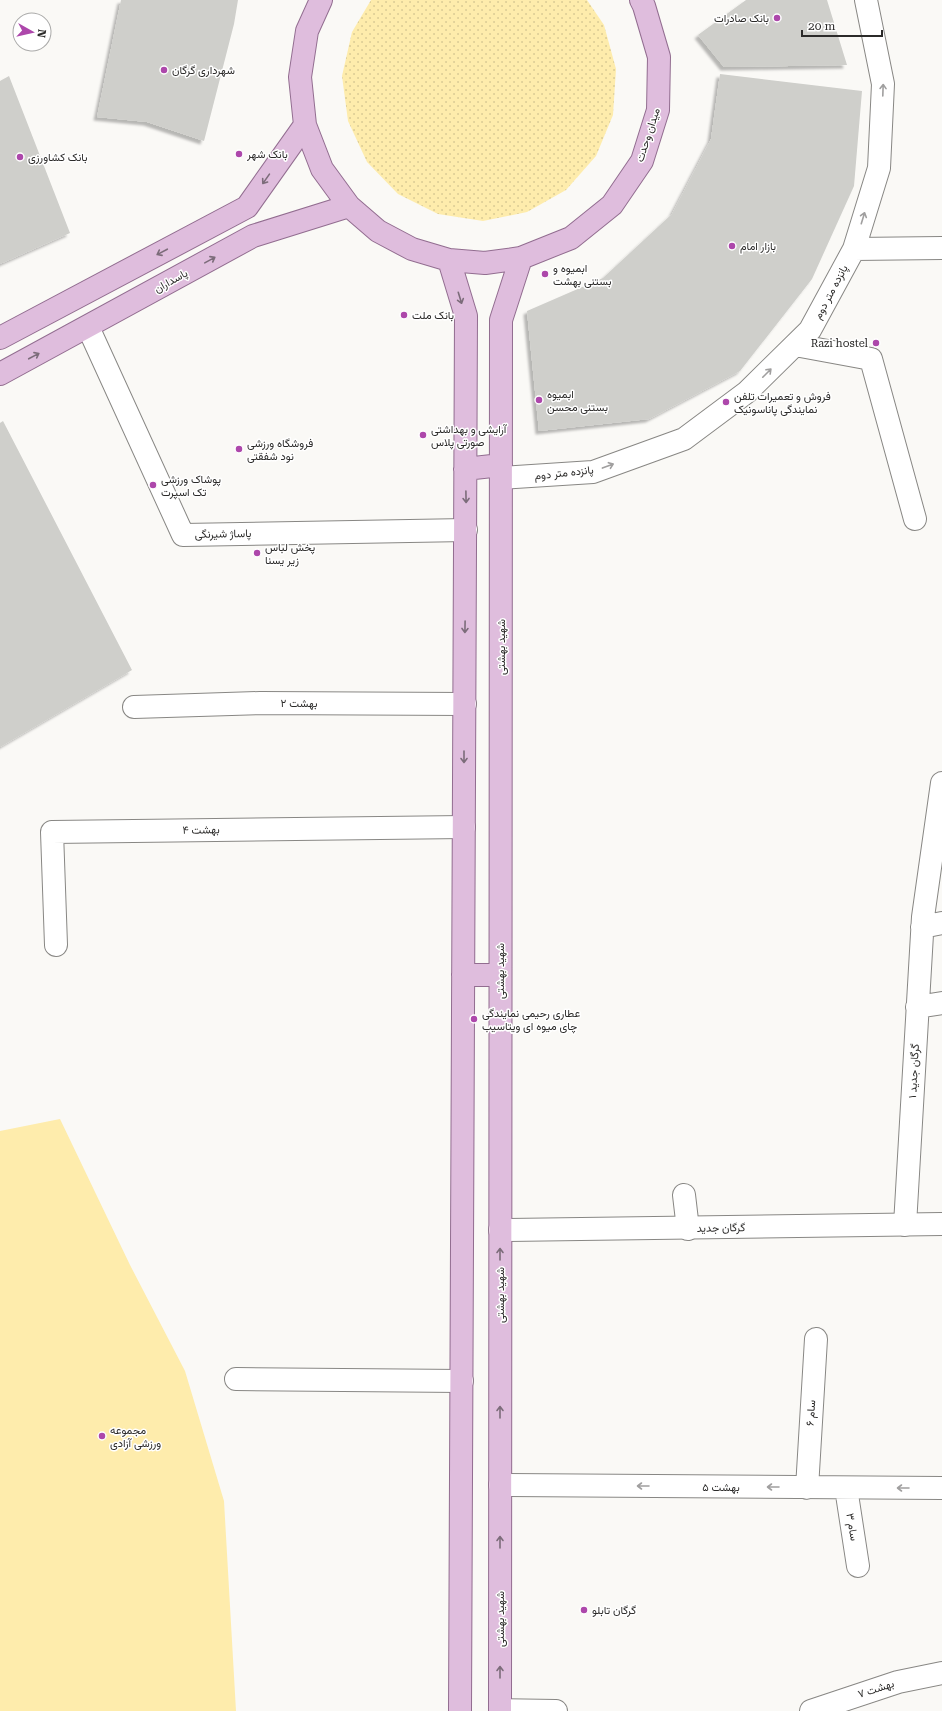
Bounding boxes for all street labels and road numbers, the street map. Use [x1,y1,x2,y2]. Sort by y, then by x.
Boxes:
street label: میدان وحدت [633,106,663,164]
street label: پانزده متر دوم [811,263,852,322]
street label: پاسداران [152,266,191,296]
street label: پانزده متر دوم [534,463,594,484]
street label: پاساژ شیرنگی [194,527,252,542]
street label: شهید بهشتی [495,619,508,675]
street label: بهشت ۲ [281,697,317,710]
street label: ۴ بهشت [182,823,220,837]
street label: شهید بهشتی [494,943,507,999]
street label: گرگان جدید ۱ [906,1043,922,1099]
street label: گرگان جدید [697,1221,746,1235]
street label: شهید بهشتی [494,1267,507,1323]
street label: ۶ سام [804,1399,819,1427]
street label: بهشت ۵ [702,1481,740,1494]
street label: ۳ سام [842,1512,861,1542]
street label: شهید بهشتی [494,1591,507,1647]
street label: بهشت ۷ [856,1677,896,1701]

